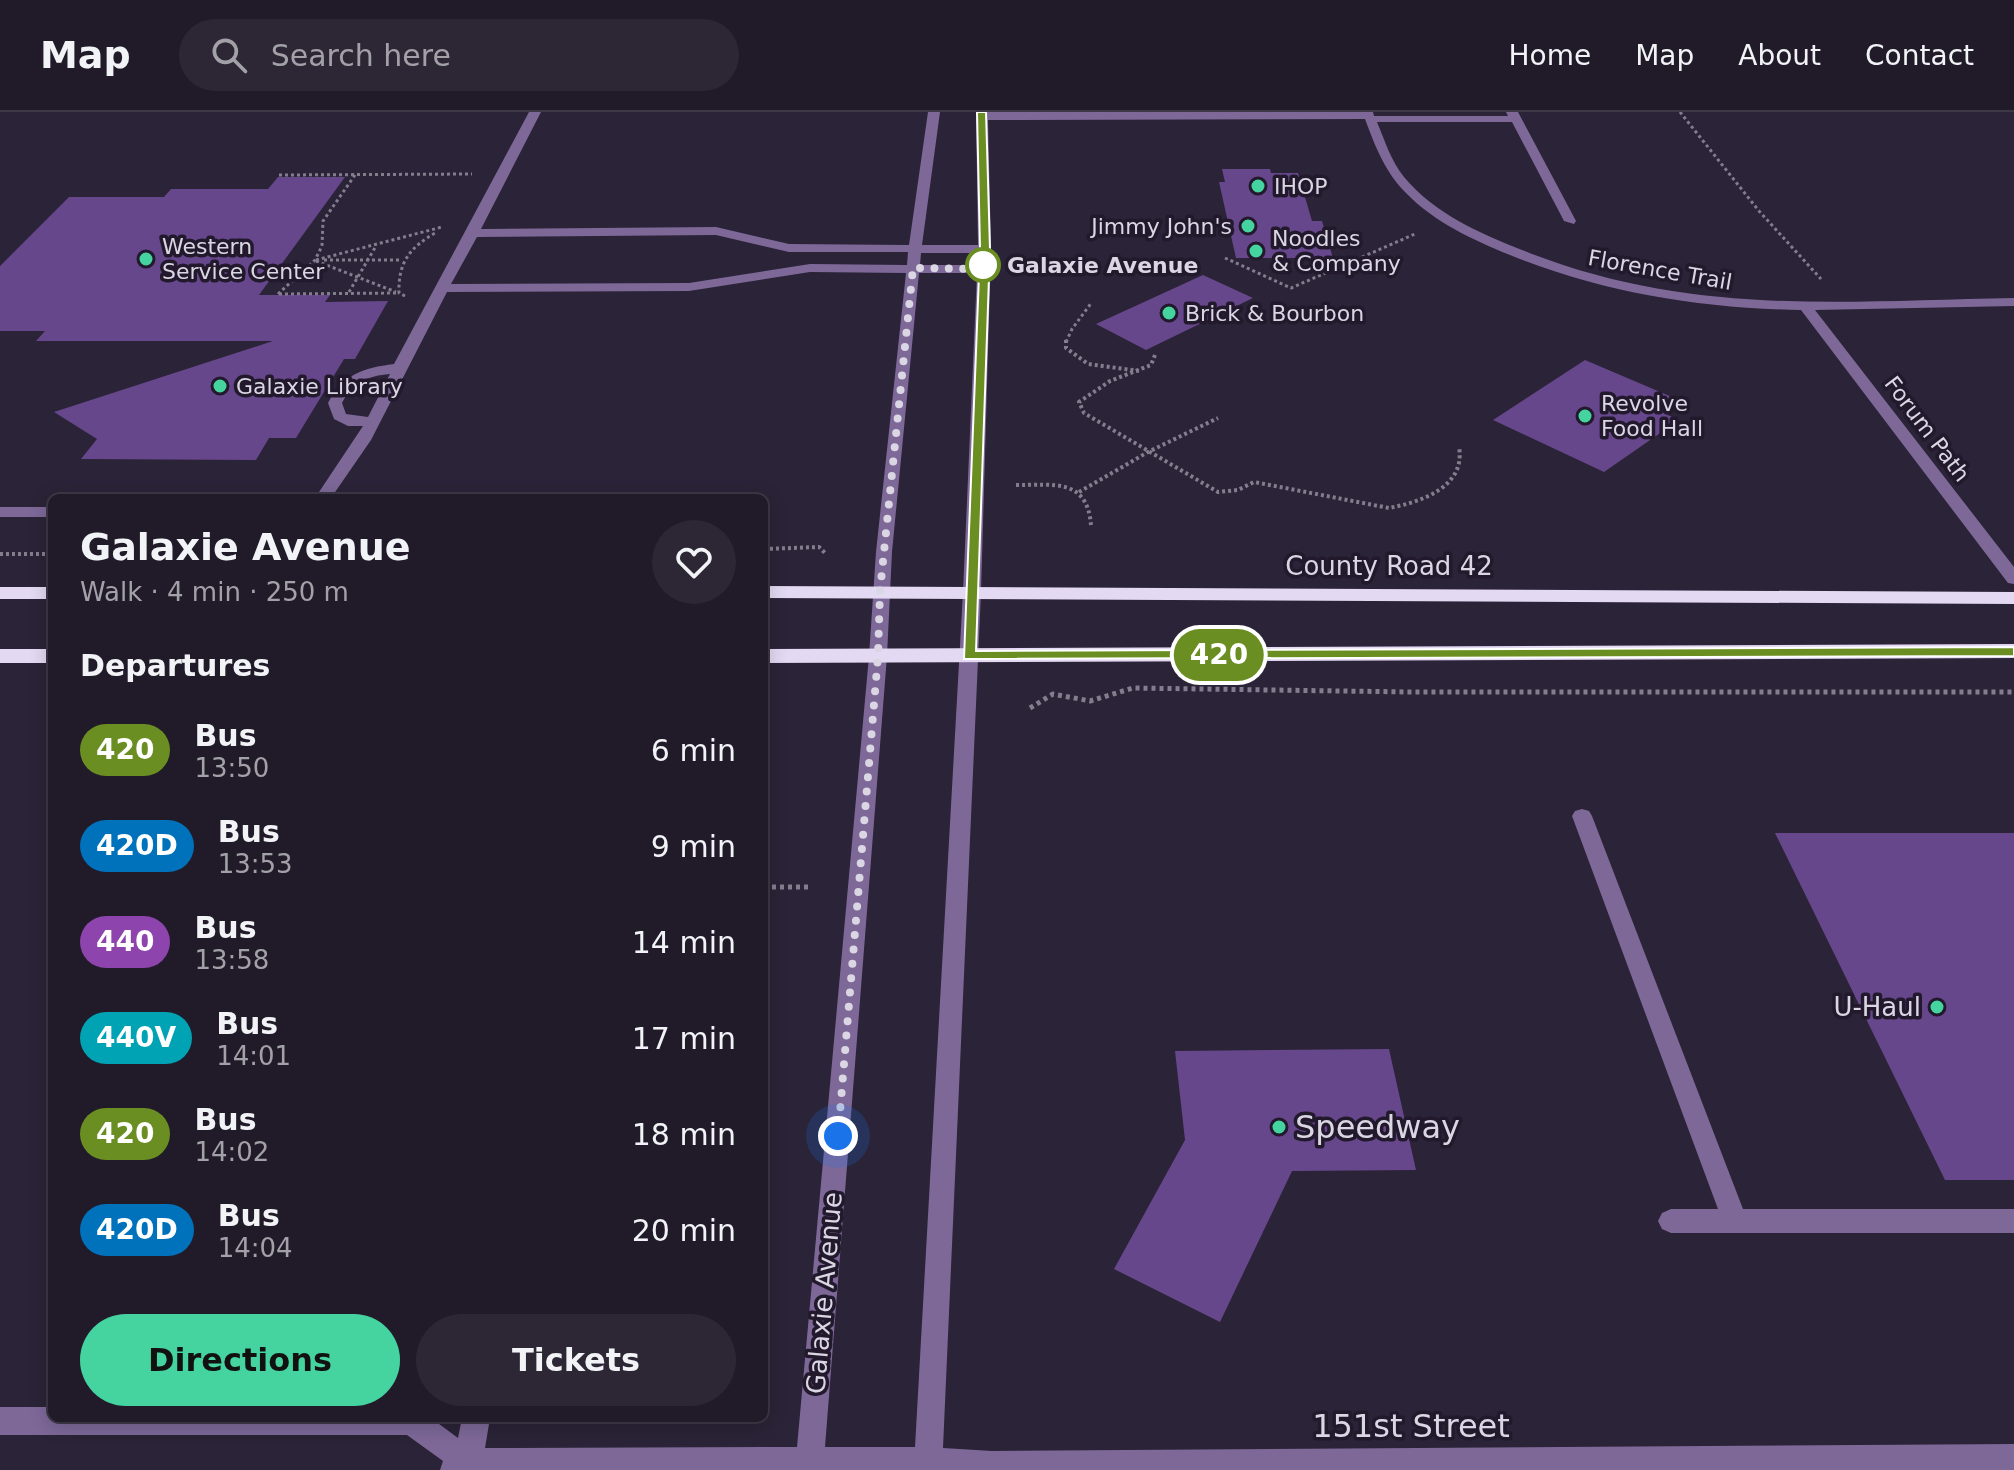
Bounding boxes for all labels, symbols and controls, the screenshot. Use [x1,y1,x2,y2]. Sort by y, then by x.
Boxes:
search box [179,19,739,91]
text: Map [40,33,131,77]
icon: search [207,33,251,77]
text: Search here [271,38,451,73]
text: Home [1508,39,1591,72]
text: Map [1635,39,1694,72]
text: About [1738,39,1821,72]
text: Contact [1865,39,1974,72]
place label: IHOP [1274,174,1328,199]
marker: IHOP [1249,177,1267,195]
place label: Jimmy John's [1089,214,1232,239]
marker: Jimmy John's [1239,217,1257,235]
place label: Noodles & Company [1272,226,1401,276]
place label: Western Service Center [162,234,325,284]
marker: Noodles & Company [1247,242,1265,260]
street label: Florence Trail [1586,245,1734,295]
marker: Galaxie Avenue [966,248,1000,282]
marker: Western Service Center [137,250,155,268]
place label: Galaxie Avenue [1007,253,1198,278]
place label: Brick & Bourbon [1185,301,1364,326]
marker: Brick & Bourbon [1160,304,1178,322]
street label: Forum Path [1879,372,1975,486]
place label: Galaxie Library [236,374,403,399]
marker: Galaxie Library [211,377,229,395]
place label: Revolve Food Hall [1601,391,1703,441]
marker: Revolve Food Hall [1576,407,1594,425]
button: heart [652,520,736,604]
text: Galaxie Avenue [80,525,411,569]
street label: County Road 42 [1285,551,1493,581]
text: Walk · 4 min · 250 m [80,577,349,607]
line badge: 420 [1173,629,1265,681]
text: 420 [1190,638,1248,671]
text: Departures [80,648,270,683]
text: Bus [194,718,257,753]
text: 420 [96,733,154,766]
text: 6 min [651,733,736,768]
text: 13:50 [194,753,269,783]
text: Bus [218,814,280,849]
text: 420D [96,829,178,862]
text: 9 min [651,829,736,864]
text: 13:53 [218,849,293,879]
text: Bus [194,910,257,945]
text: 440 [96,925,154,958]
text: 14 min [632,925,736,960]
text: 13:58 [194,945,269,975]
place label: U-Haul [1833,992,1921,1022]
marker: U-Haul [1928,998,1946,1016]
text: Bus [216,1006,278,1041]
text: 440V [96,1021,176,1054]
text: 17 min [632,1021,736,1056]
text: 14:01 [216,1041,291,1071]
text: Bus [194,1102,257,1137]
place label: Speedway [1295,1108,1460,1146]
your location [818,1116,858,1156]
text: 420 [96,1117,154,1150]
text: 18 min [632,1117,736,1152]
marker: Speedway [1270,1118,1288,1136]
text: 14:02 [194,1137,269,1167]
street label: Galaxie Avenue [800,1191,848,1395]
text: Bus [218,1198,280,1233]
text: 420D [96,1213,178,1246]
text: 20 min [632,1213,736,1248]
text: 14:04 [218,1233,293,1263]
button: Directions [80,1314,400,1406]
button: Tickets [416,1314,736,1406]
street label: 151st Street [1312,1407,1510,1445]

